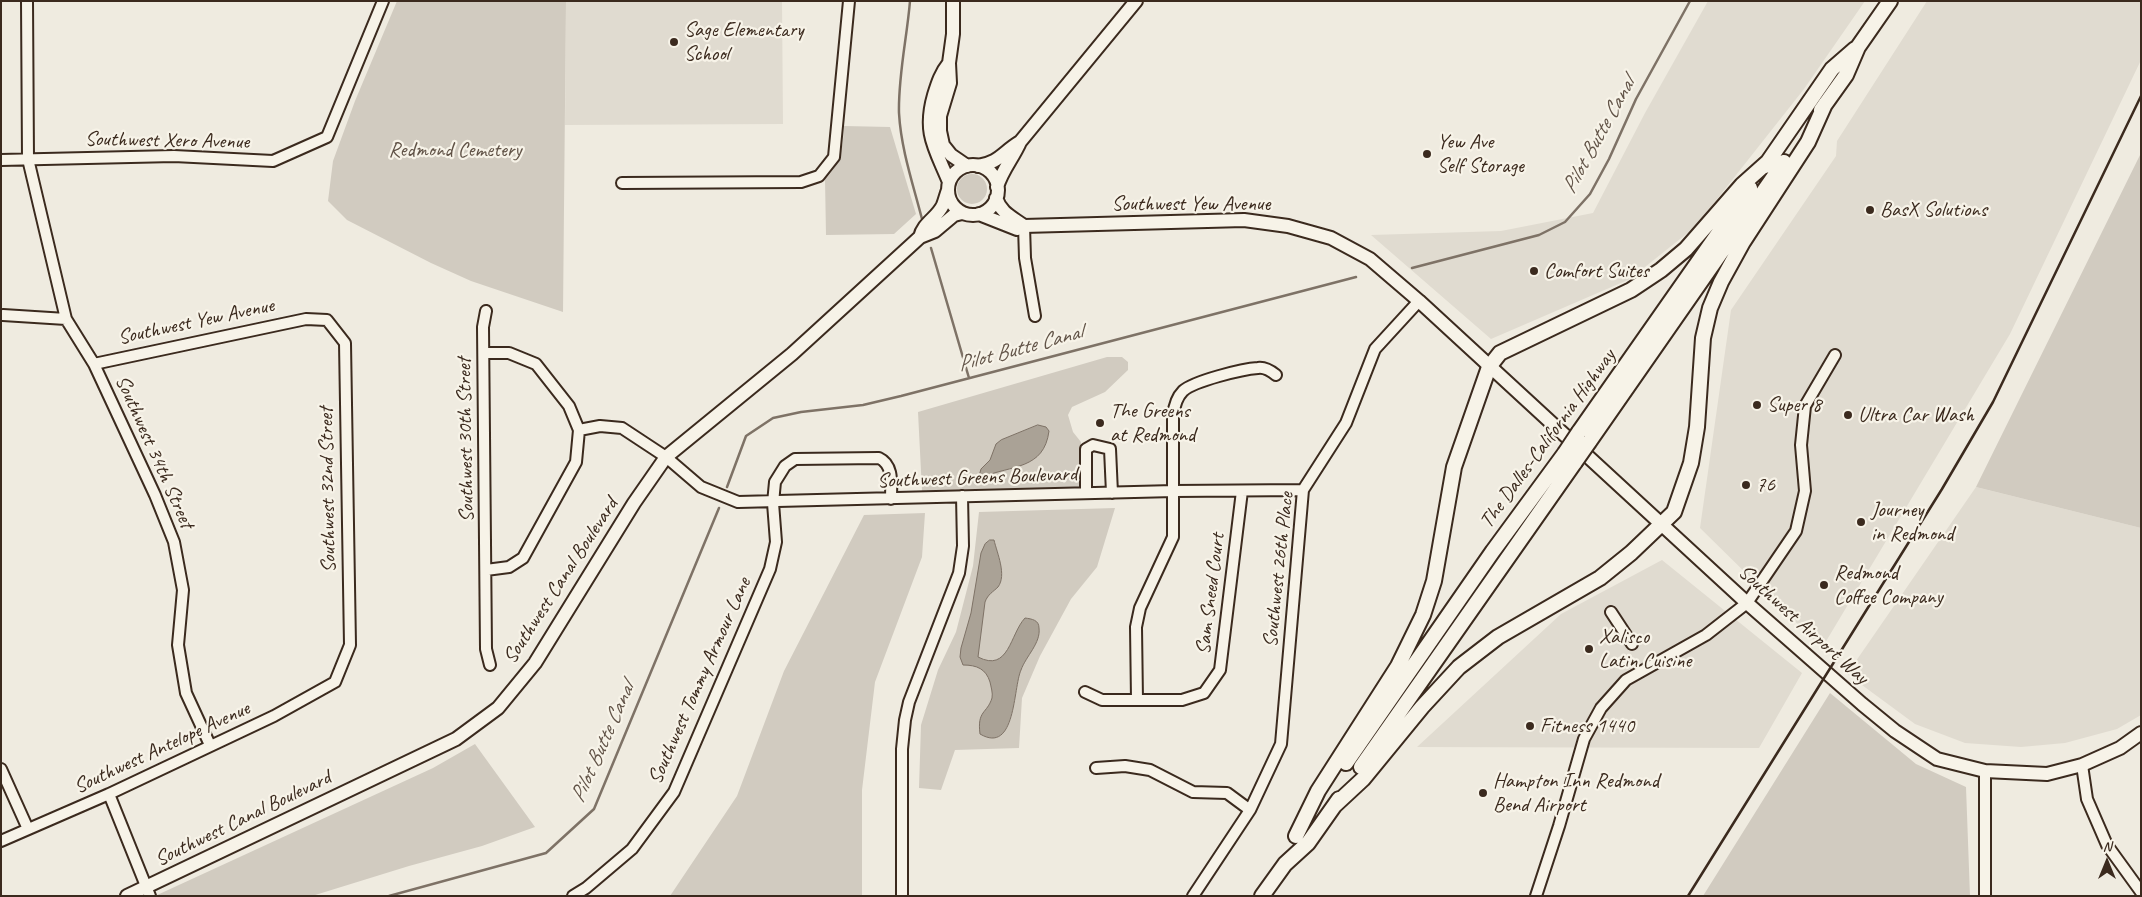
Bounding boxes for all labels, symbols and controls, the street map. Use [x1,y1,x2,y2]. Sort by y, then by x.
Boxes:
place label: Sage Elementary School [684,17,803,67]
marker: Sage Elementary School [668,36,680,48]
water label: Pilot Butte Canal [1557,74,1641,198]
street label: Southwest Xero Avenue [85,127,249,155]
place label: Yew Ave Self Storage [1437,129,1524,179]
park label: Redmond Cemetery [388,137,522,163]
marker: Yew Ave Self Storage [1421,148,1433,160]
street label: Southwest Yew Avenue [1112,191,1270,217]
place label: BasX Solutions [1880,197,1987,223]
marker: BasX Solutions [1864,204,1876,216]
place label: Comfort Suites [1544,258,1649,284]
marker: Comfort Suites [1528,265,1540,277]
street label: Southwest Yew Avenue [116,293,276,351]
water label: Pilot Butte Canal [955,320,1085,378]
street label: The Dalles-California Highway [1475,345,1621,533]
street label: Southwest 30th Street [452,357,480,523]
street label: Southwest 34th Street [109,372,199,532]
place label: Super 8 [1767,392,1821,418]
place label: The Greens at Redmond [1110,398,1195,448]
marker: Super 8 [1751,399,1763,411]
place label: Ultra Car Wash [1858,402,1974,428]
street label: Southwest 32nd Street [314,407,342,573]
marker: Ultra Car Wash [1842,409,1854,421]
marker: The Greens at Redmond [1094,417,1106,429]
street label: Southwest Greens Boulevard [877,462,1077,494]
place label: 76 [1756,472,1775,498]
marker: 76 [1740,479,1752,491]
street label: Southwest 26th Place [1258,491,1300,649]
street label: Southwest Canal Boulevard [498,493,624,669]
place label: Journey in Redmond [1871,497,1954,547]
marker: Journey in Redmond [1855,516,1867,528]
street label: Sam Sneed Court [1191,532,1231,656]
street label: Southwest Airport Way [1733,560,1873,690]
place label: Redmond Coffee Company [1834,560,1943,610]
street label: Southwest Tommy Armour Lane [643,574,757,788]
marker: Redmond Coffee Company [1818,579,1830,591]
place label: Xalisco Latin Cuisine [1599,624,1691,674]
marker: Xalisco Latin Cuisine [1583,643,1595,655]
water label: Pilot Butte Canal [565,679,641,807]
street label: Southwest Antelope Avenue [70,696,254,800]
place label: Fitness 1440 [1540,713,1634,739]
marker: Fitness 1440 [1524,720,1536,732]
street label: Southwest Canal Boulevard [151,765,335,873]
place label: Hampton Inn Redmond Bend Airport [1493,768,1659,818]
marker: Hampton Inn Redmond Bend Airport [1477,787,1489,799]
north arrow [2082,837,2132,887]
text: N [2103,838,2111,855]

